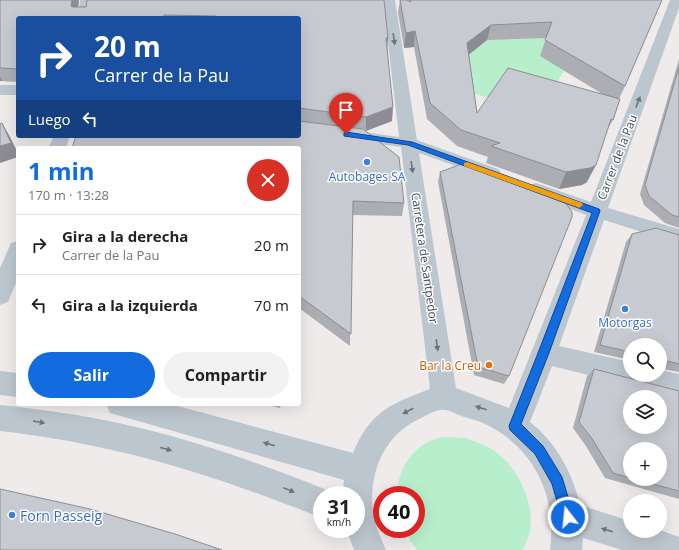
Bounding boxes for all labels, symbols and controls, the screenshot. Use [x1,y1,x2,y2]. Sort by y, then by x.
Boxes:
text: 20 m [94,27,161,65]
icon: right [28,32,80,84]
one-way arrow [391,33,398,45]
text: Carrer de la Pau [94,63,229,87]
pin [329,93,363,134]
one-way arrow [635,95,641,107]
icon: arrive [335,99,357,121]
icon: left [79,108,101,130]
text: Luego [28,109,71,129]
street label: Carrer de la Pau [593,112,641,202]
text: 1 min [28,154,95,187]
marker: Autobages SA [362,157,372,167]
button: close [247,159,289,201]
one-way arrow [409,161,415,173]
place label: Autobages SA [329,168,406,185]
text: 170 m · 13:28 [28,186,109,204]
street label: Carretera de Santpedor [407,191,443,325]
text: Gira a la derecha [62,226,188,246]
icon: right [28,234,50,256]
text: 20 m [254,235,289,255]
text: Carrer de la Pau [62,246,160,264]
icon: left [28,294,50,316]
text: Gira a la izquierda [62,295,198,315]
text: 70 m [254,295,289,315]
marker: Motorgas [620,304,630,314]
place label: Motorgas [598,314,652,331]
map controls [623,338,667,538]
button: search [623,338,667,382]
one-way arrow [434,339,440,351]
button: Salir [28,352,155,398]
button: Compartir [163,352,289,398]
place label: Bar la Creu [419,357,481,374]
marker: Bar la Creu [484,360,494,370]
button: layers [623,390,667,434]
one-way arrow [474,405,486,411]
one-way arrow [402,408,414,415]
one-way arrow [33,419,45,425]
one-way arrow [262,441,274,447]
button: + [623,442,667,486]
one-way arrow [160,446,172,452]
speed limit sign: 40 [373,486,425,538]
one-way arrow [284,487,296,493]
text: 31 [328,493,350,520]
button: − [623,494,667,538]
position arrow [547,496,589,538]
place label: Forn Passeig [20,506,103,525]
marker: Forn Passeig [7,510,17,520]
text: km/h [327,515,351,529]
one-way arrow [601,527,613,533]

